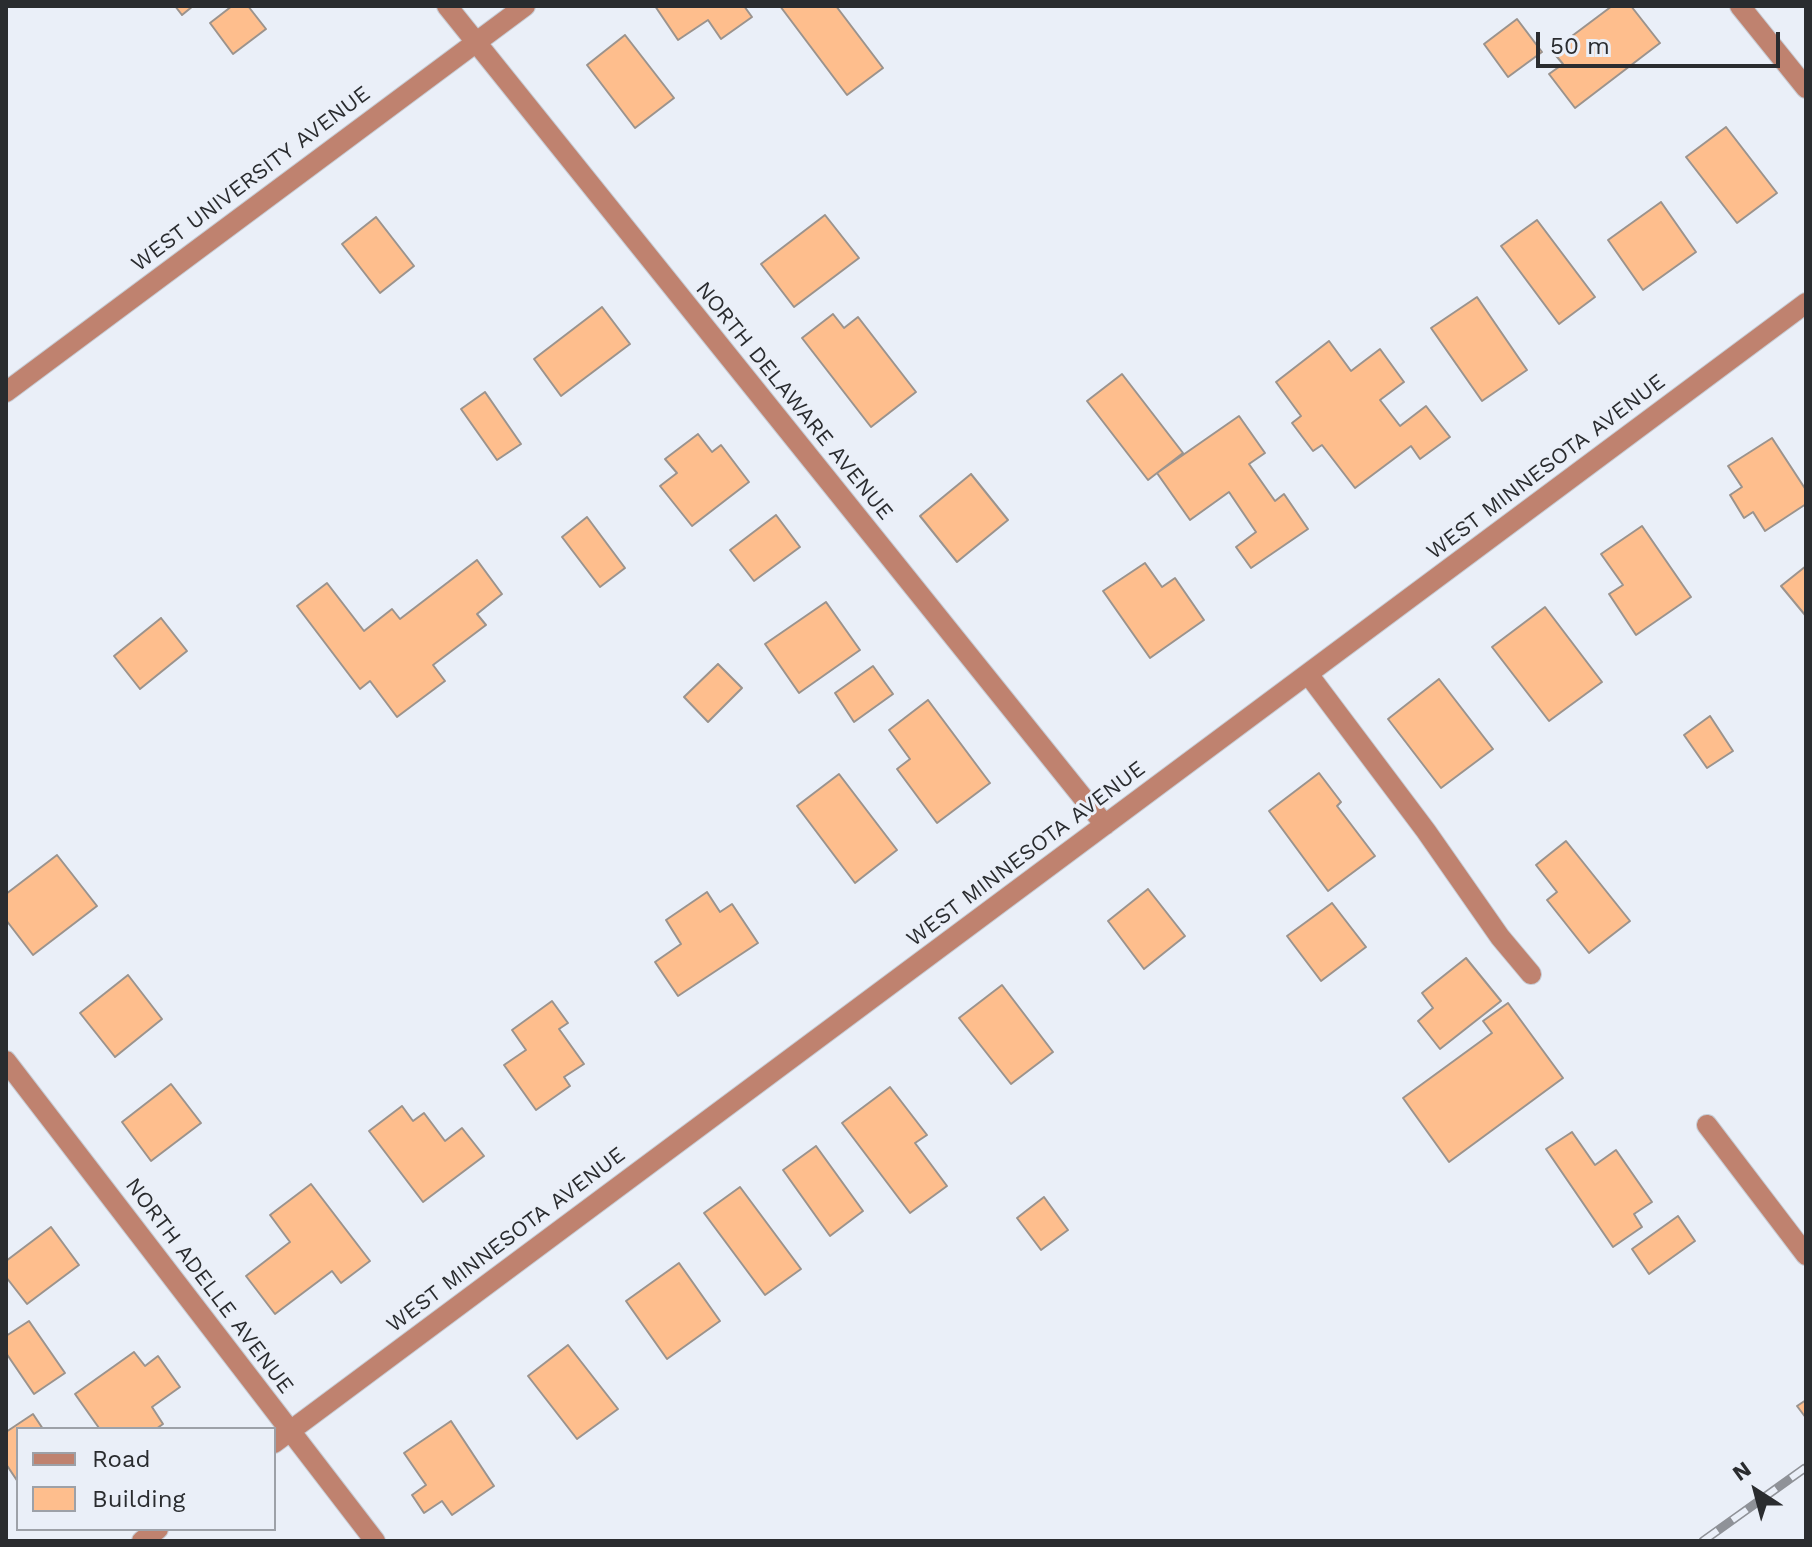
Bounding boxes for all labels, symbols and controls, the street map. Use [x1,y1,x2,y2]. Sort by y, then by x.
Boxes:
scale bar [1540,16,1784,66]
text: 50 m [1550,32,1610,60]
street label: WEST UNIVERSITY AVENUE [127,81,375,277]
street label: NORTH DELAWARE AVENUE [690,277,898,525]
street label: WEST MINNESOTA AVENUE [1422,369,1670,565]
street label: WEST MINNESOTA AVENUE [902,756,1150,952]
street label: WEST MINNESOTA AVENUE [382,1142,630,1338]
street label: NORTH ADELLE AVENUE [119,1173,299,1399]
legend [16,1427,276,1531]
text: Road [92,1445,151,1473]
north arrow [1716,1451,1796,1531]
text: N [1728,1456,1756,1486]
text: Building [92,1485,185,1513]

